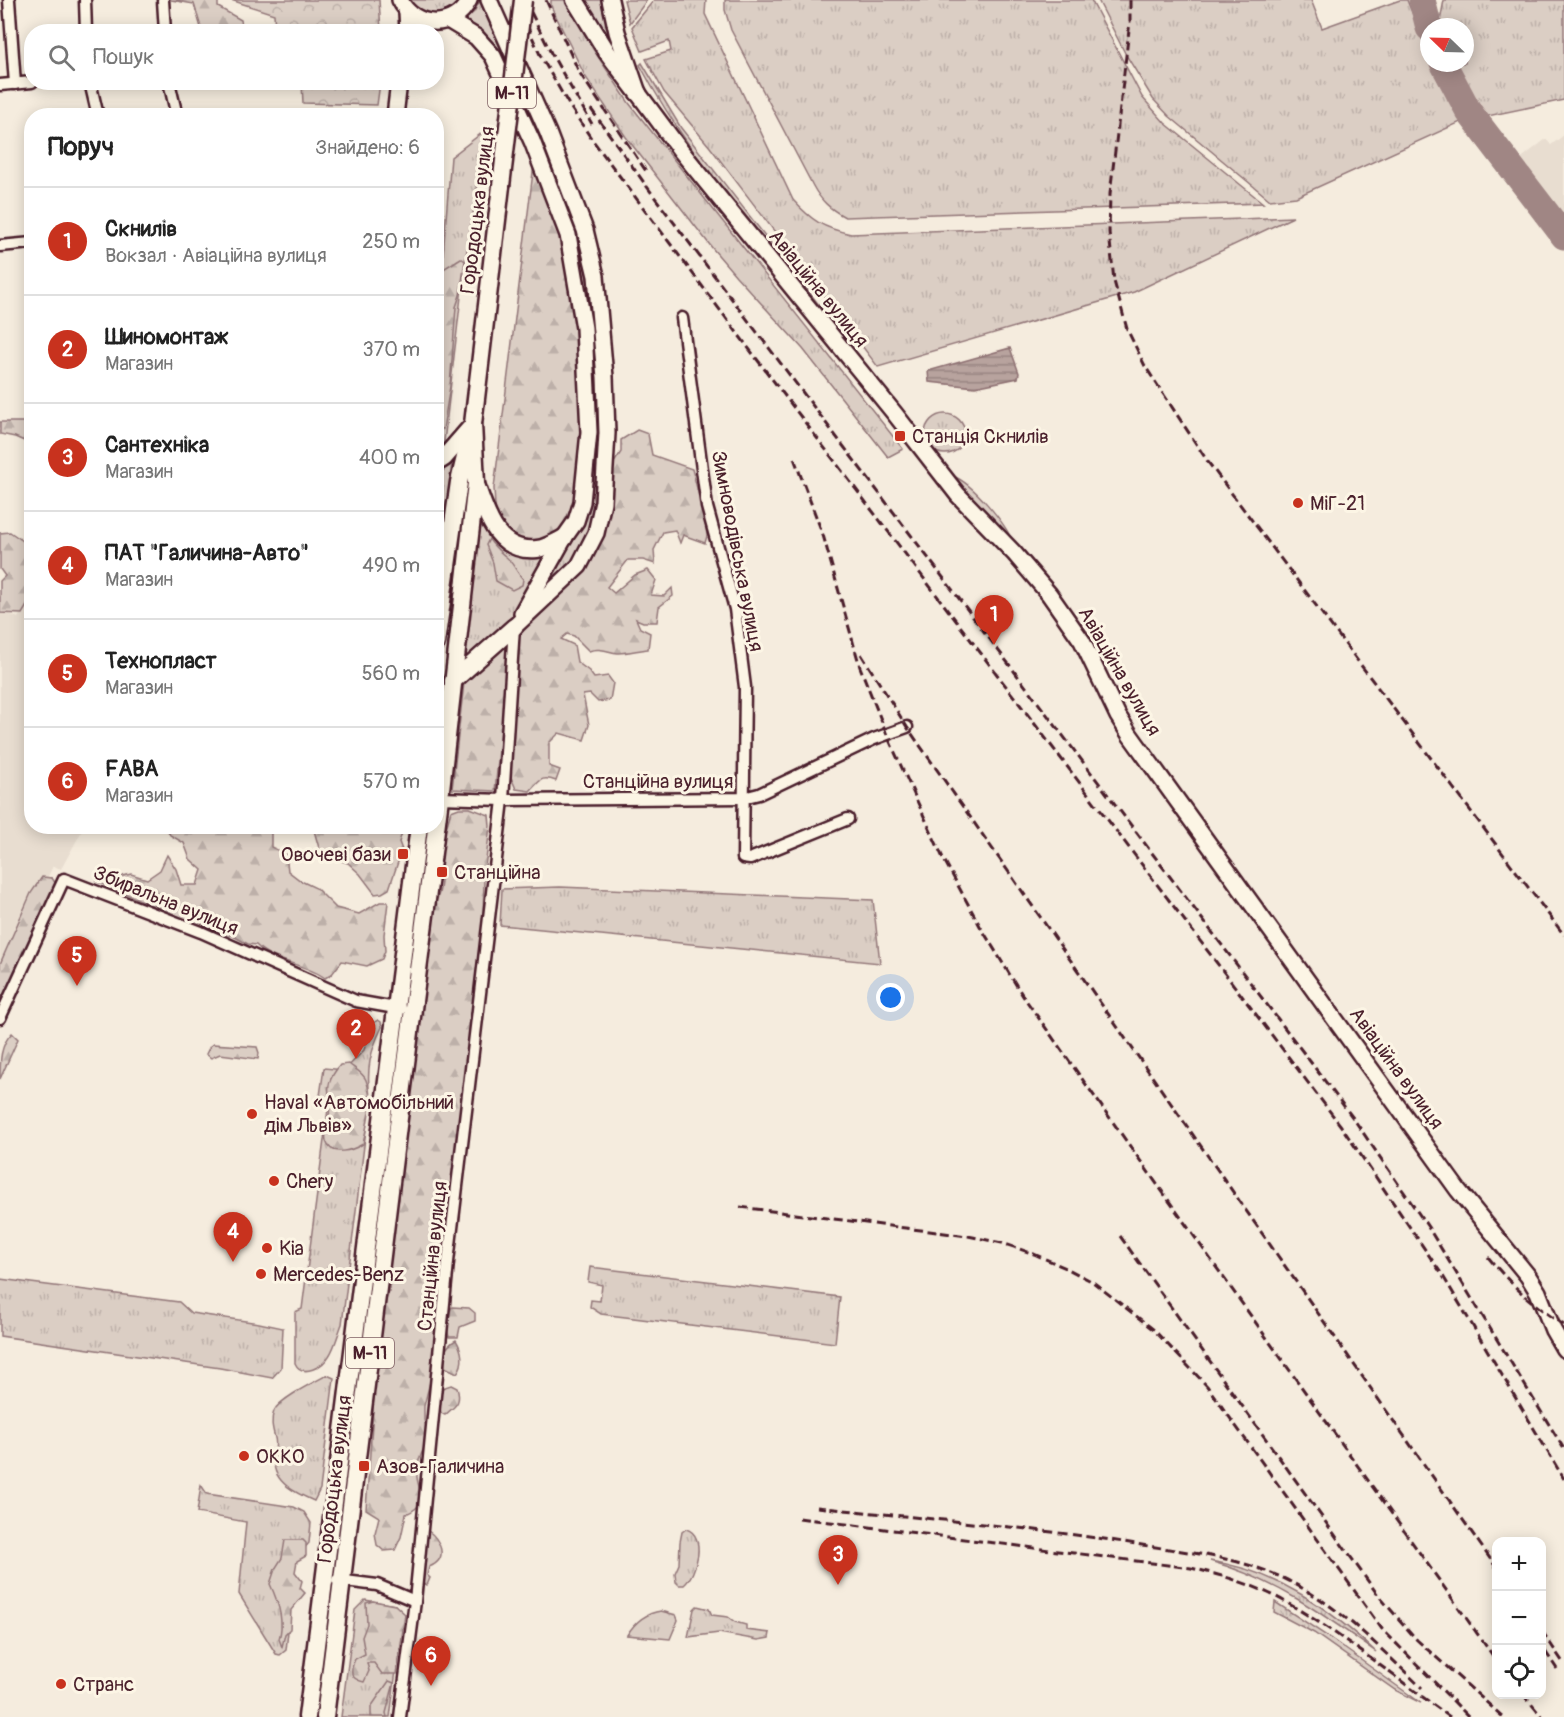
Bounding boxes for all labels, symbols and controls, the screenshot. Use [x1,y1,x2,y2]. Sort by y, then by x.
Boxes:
north arrow [1420,18,1474,72]
search box [24,24,444,90]
icon: search [45,41,78,74]
text: Пошук [93,43,154,71]
road number: М-11 [488,78,536,108]
street label: Городоцька вулиця [455,125,500,295]
text: Поруч [48,131,114,163]
text: Знайдено: 6 [315,135,420,160]
text: Скнилів [105,215,177,243]
street label: Авіаційна вулиця [763,224,874,352]
text: 1 [64,229,71,254]
text: 250 m [362,229,420,254]
text: Вокзал · Авіаційна вулиця [105,243,327,268]
text: Шиномонтаж [105,323,228,351]
text: 2 [62,337,73,362]
text: 370 m [363,337,420,362]
text: Магазин [105,351,173,376]
place label: Станція Скнилів [912,424,1049,449]
marker: Станція Скнилів [893,429,907,443]
text: Сантехніка [105,431,209,459]
text: 3 [62,445,73,470]
text: 400 m [359,445,420,470]
street label: Зимноводівська вулиця [706,449,769,654]
text: Магазин [105,459,173,484]
place label: МіГ-21 [1310,491,1365,516]
marker: МіГ-21 [1291,496,1305,510]
text: ПАТ "Галичина-Авто" [105,539,309,567]
text: 4 [62,553,73,578]
text: 490 m [362,553,420,578]
text: Магазин [105,567,173,592]
pin: 1 [974,596,1014,645]
street label: Авіаційна вулиця [1073,602,1167,740]
text: Технопласт [105,647,217,675]
text: 5 [62,661,73,686]
text: 560 m [362,661,420,686]
text: Магазин [105,675,173,700]
text: FABA [105,755,159,783]
text: 6 [62,769,73,794]
text: 570 m [363,769,420,794]
street label: Станційна вулиця [583,769,733,794]
text: Магазин [105,783,173,808]
place label: Овочеві бази [281,842,391,867]
marker: Овочеві бази [396,847,410,861]
street label: Збиральна вулиця [90,860,242,941]
place label: Станційна [454,860,541,885]
marker: Станційна [435,865,449,879]
pin: 5 [58,936,97,986]
your location [876,983,905,1012]
street label: Авіаційна вулиця [1344,1002,1449,1134]
pin: 2 [336,1010,376,1059]
place label: Haval «Автомобільний дім Львів» [264,1090,454,1138]
marker: Haval «Автомобільний дім Львів» [245,1107,259,1121]
place label: Chery [286,1169,334,1194]
marker: Chery [267,1174,281,1188]
street label: Станційна вулиця [412,1180,453,1332]
pin: 4 [214,1212,252,1262]
place label: Kia [279,1236,304,1261]
marker: Kia [260,1241,274,1255]
place label: Mercedes-Benz [273,1262,404,1287]
marker: Mercedes-Benz [254,1267,268,1281]
road number: М-11 [346,1338,394,1368]
street label: Городоцька вулиця [312,1394,357,1564]
place label: ОККО [256,1444,304,1469]
marker: ОККО [237,1449,251,1463]
place label: Азов-Галичина [376,1454,504,1479]
marker: Азов-Галичина [357,1459,371,1473]
pin: 3 [818,1536,858,1585]
map controls [1492,1537,1546,1699]
button: + [1492,1537,1546,1591]
button: − [1492,1591,1546,1645]
pin: 6 [412,1636,450,1686]
button: locate [1492,1645,1546,1699]
place label: Странс [73,1672,134,1697]
marker: Странс [54,1677,68,1691]

